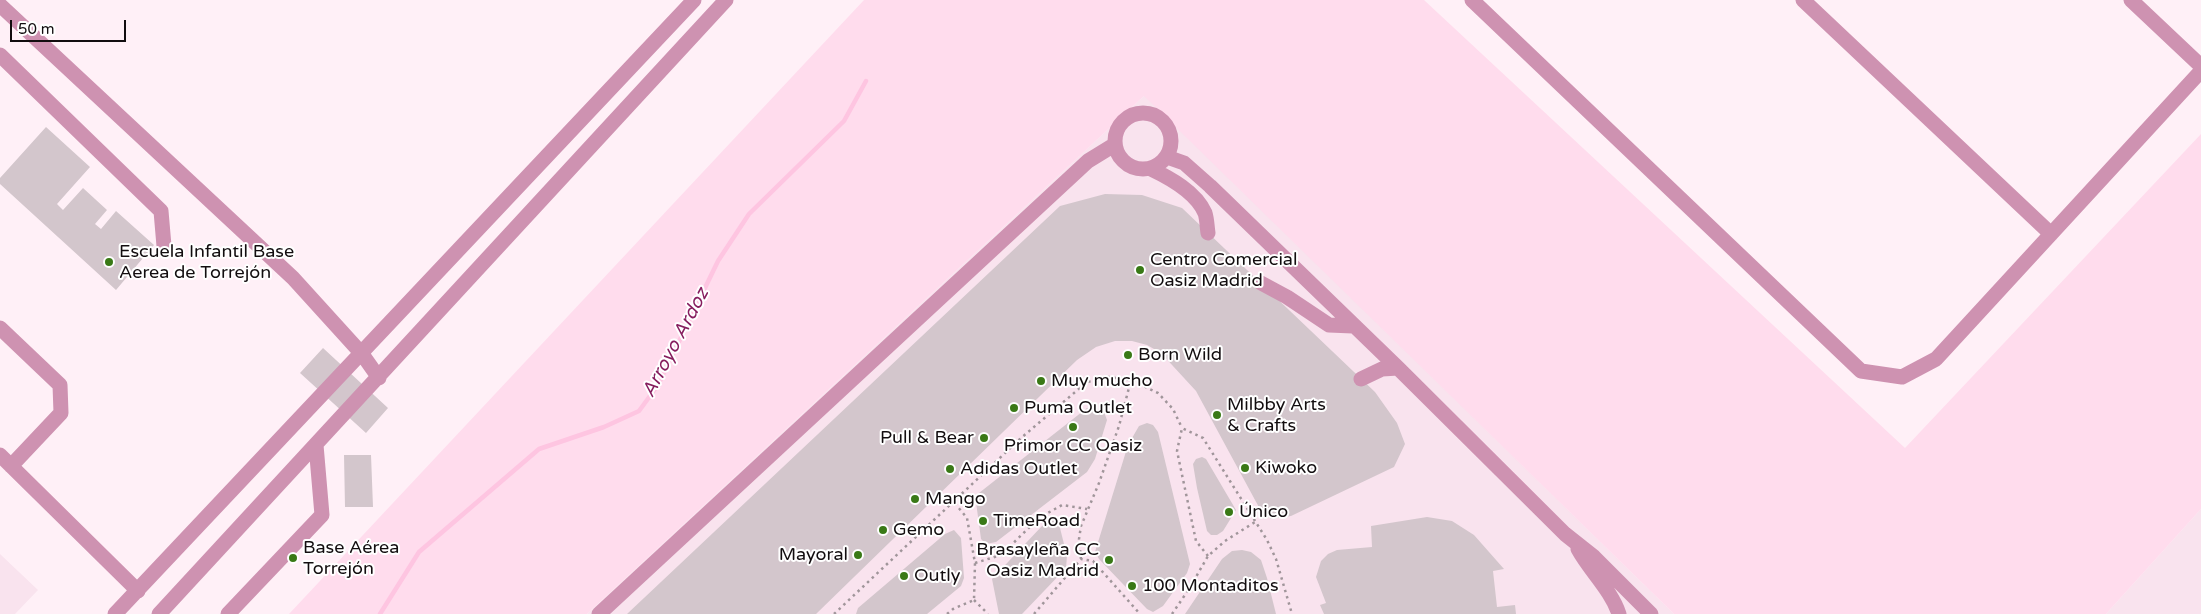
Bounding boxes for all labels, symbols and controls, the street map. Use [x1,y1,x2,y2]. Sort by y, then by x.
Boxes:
scale bar [12,10,129,42]
text: 50 m [18,20,55,38]
place label: Escuela Infantil Base Aerea de Torrejón [119,241,294,284]
place label: Centro Comercial Oasiz Madrid [1150,249,1297,292]
marker: Escuela Infantil Base Aerea de Torrejón [103,256,115,268]
marker: Centro Comercial Oasiz Madrid [1134,264,1146,276]
water label: Arroyo Ardoz [638,285,714,401]
place label: Born Wild [1138,344,1222,366]
marker: Born Wild [1122,349,1134,361]
place label: Muy mucho [1051,370,1152,392]
marker: Muy mucho [1035,375,1047,387]
place label: Milbby Arts & Crafts [1227,394,1326,436]
place label: Puma Outlet [1024,397,1132,419]
marker: Puma Outlet [1008,402,1020,414]
marker: Milbby Arts & Crafts [1211,409,1223,421]
marker: Primor CC Oasiz [1067,421,1079,433]
place label: Pull & Bear [880,427,974,449]
marker: Pull & Bear [978,432,990,444]
place label: Primor CC Oasiz [1004,435,1142,457]
place label: Kiwoko [1255,457,1317,479]
place label: Adidas Outlet [960,458,1078,480]
marker: Kiwoko [1239,462,1251,474]
marker: Adidas Outlet [944,463,956,475]
place label: Mango [925,488,986,510]
marker: Mango [909,493,921,505]
place label: Único [1239,501,1288,523]
marker: Único [1223,506,1235,518]
place label: TimeRoad [993,510,1080,532]
marker: TimeRoad [977,515,989,527]
place label: Gemo [893,519,944,541]
marker: Gemo [877,524,889,536]
place label: Base Aérea Torrejón [303,537,399,580]
place label: Brasayleña CC Oasiz Madrid [976,539,1099,582]
place label: Mayoral [779,544,848,566]
marker: Mayoral [852,549,864,561]
marker: Base Aérea Torrejón [287,552,299,564]
marker: Brasayleña CC Oasiz Madrid [1103,554,1115,566]
place label: Outly [914,565,960,587]
marker: Outly [898,570,910,582]
place label: 100 Montaditos [1142,575,1279,597]
marker: 100 Montaditos [1126,580,1138,592]

